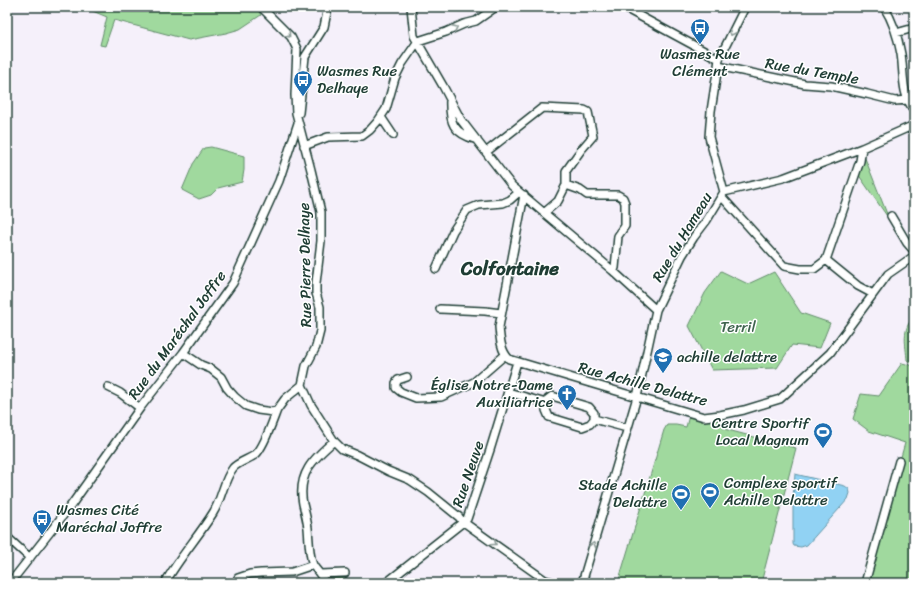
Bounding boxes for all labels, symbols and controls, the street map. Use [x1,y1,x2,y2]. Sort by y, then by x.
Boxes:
bus stop icon: Wasmes Rue Clément [689,17,711,45]
one-way arrow [450,25,458,33]
one-way arrow [729,29,737,37]
one-way arrow [284,30,291,38]
place label: Wasmes Rue Clément [660,41,740,84]
street label: Rue du Temple [763,50,861,92]
place label: Wasmes Rue Delhaye [317,58,397,101]
bus stop icon: Wasmes Rue Delhaye [292,69,314,97]
street label: Rue du Hameau [645,187,719,287]
street label: Rue Pierre Delhaye [291,202,319,328]
district label: Colfontaine [460,252,559,285]
street label: Rue du Maréchal Joffre [121,264,233,405]
park label: Terril [720,314,756,340]
place label: achille delattre [677,344,777,370]
school or university icon: achille delattre [652,346,674,374]
street label: Rue Achille Delattre [575,354,711,414]
place label: Église Notre-Dame Auxiliatrice [430,372,553,415]
church icon: Église Notre-Dame Auxiliatrice [556,383,578,411]
place label: Centre Sportif Local Magnum [712,410,811,453]
sports icon: Centre Sportif Local Magnum [812,421,834,449]
street label: Rue Neuve [444,437,492,511]
place label: Complexe sportif Achille Delattre [723,470,838,513]
place label: Stade Achille Delattre [578,472,667,515]
sports icon: Complexe sportif Achille Delattre [699,481,721,509]
sports icon: Stade Achille Delattre [670,483,692,511]
place label: Wasmes Cité Maréchal Joffre [56,497,163,540]
bus stop icon: Wasmes Cité Maréchal Joffre [31,508,53,536]
one-way arrow [490,538,497,546]
one-way arrow [588,542,597,549]

